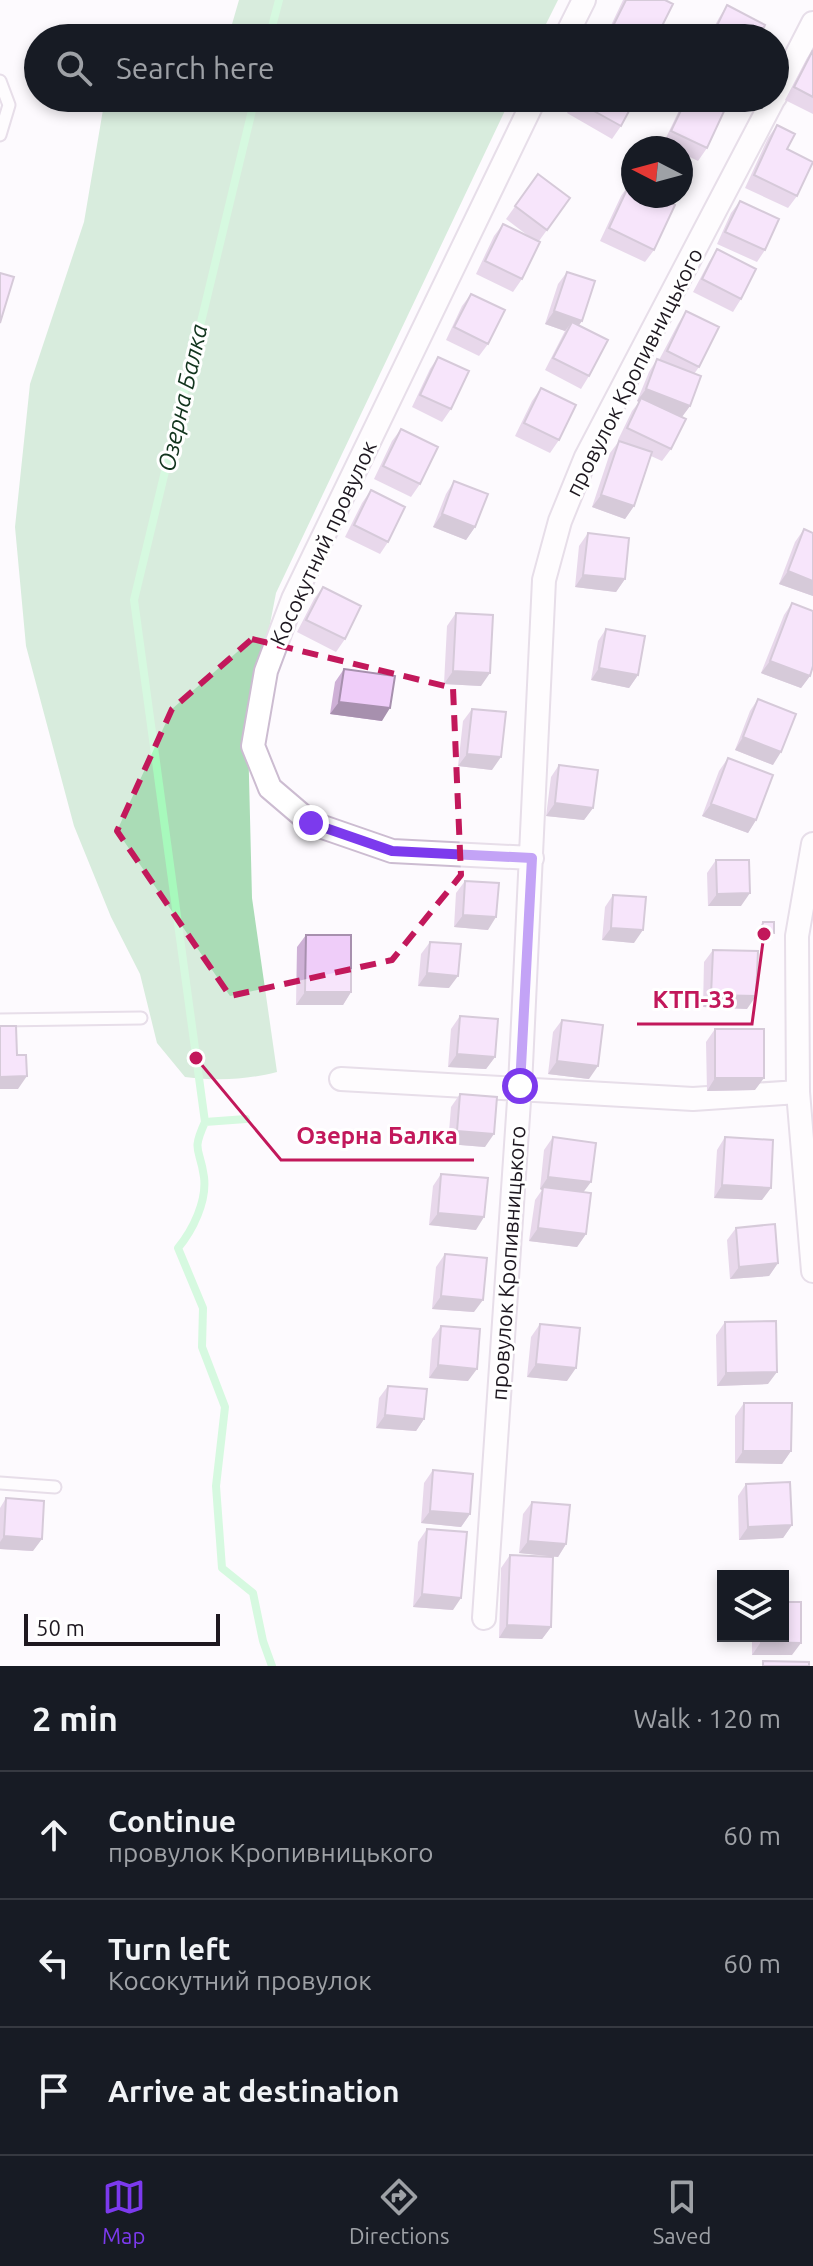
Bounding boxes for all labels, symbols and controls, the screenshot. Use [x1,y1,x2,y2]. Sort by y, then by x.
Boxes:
search box [24,24,789,112]
icon: search [52,46,96,90]
text: Search here [116,51,275,85]
north arrow [621,136,693,208]
street label: провулок Кропивницького [560,243,707,500]
water label: Озерна Балка [152,322,213,474]
street label: Косокутний провулок [264,436,381,649]
route end [293,805,329,841]
callout: КТП-33 [637,976,752,1024]
text: КТП-33 [652,986,736,1013]
route start [502,1068,538,1104]
callout: Озерна Балка [281,1112,474,1160]
text: Озерна Балка [296,1122,458,1149]
street label: провулок Кропивницького [485,1125,530,1401]
map controls [717,1570,789,1642]
button: layers [717,1570,789,1642]
scale bar [24,1610,220,1646]
text: 50 m [36,1615,85,1640]
text: 2 min [32,1699,118,1737]
text: Walk · 120 m [633,1704,781,1733]
text: Continue [108,1804,236,1838]
icon: ahead [32,1813,76,1857]
text: 60 m [723,1821,781,1850]
text: провулок Кропивницького [108,1838,433,1867]
text: Turn left [108,1932,230,1966]
icon: left [32,1941,76,1985]
text: 60 m [723,1949,781,1978]
text: Косокутний провулок [108,1966,372,1995]
icon: arrive [32,2069,76,2113]
text: Arrive at destination [108,2074,400,2108]
tab: Map [102,2175,146,2248]
tab: Directions [349,2175,449,2248]
tab: Saved [653,2175,711,2248]

